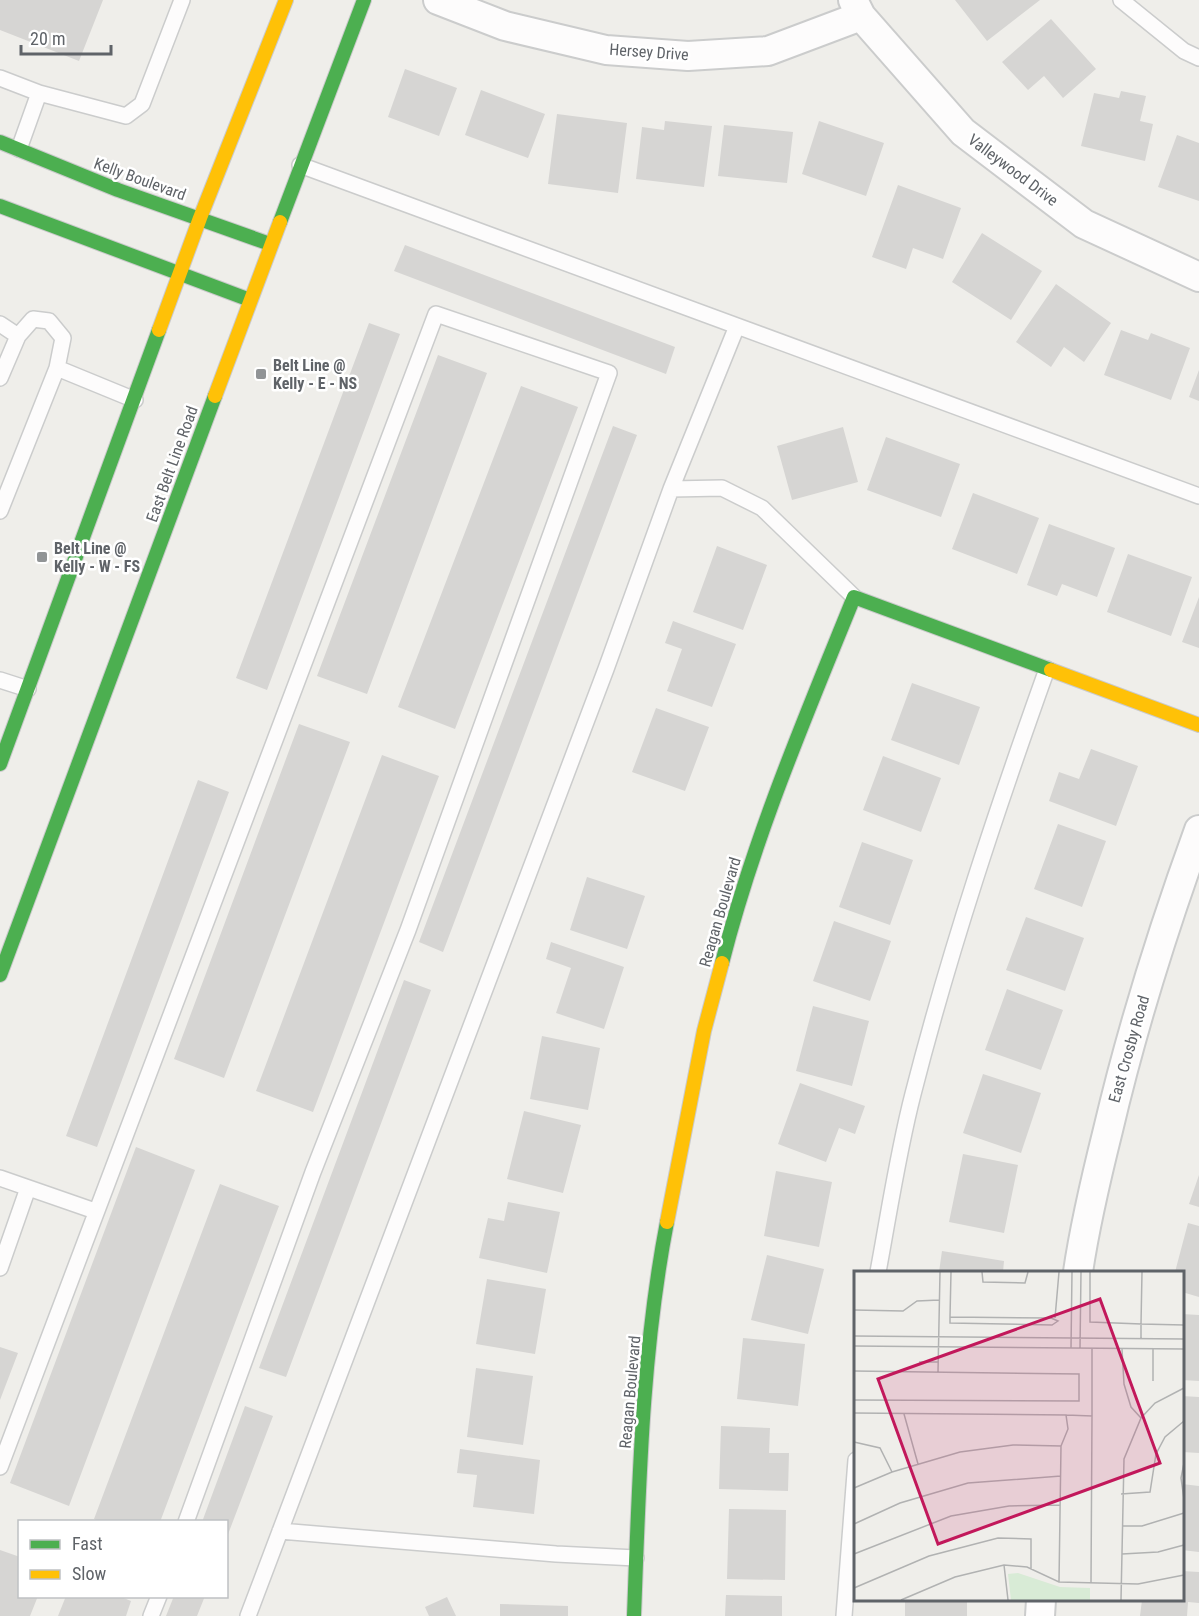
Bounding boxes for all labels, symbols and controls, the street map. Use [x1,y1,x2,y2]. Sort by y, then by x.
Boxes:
scale bar [21,18,111,56]
text: 20 m [30,28,65,49]
street label: Hersey Drive [609,40,689,64]
street label: Valleywood Drive [964,130,1062,210]
street label: Kelly Boulevard [91,154,189,204]
place label: Belt Line @ Kelly - E - NS [273,356,357,393]
marker: Belt Line @ Kelly - E - NS [254,367,268,381]
street label: East Belt Line Road [142,403,202,525]
place label: Belt Line @ Kelly - W - FS [54,539,140,576]
marker: Belt Line @ Kelly - W - FS [35,550,49,564]
street label: Reagan Boulevard [695,855,745,969]
street label: East Crosby Road [1105,993,1153,1105]
inset map [854,1271,1184,1601]
street label: Reagan Boulevard [616,1335,644,1449]
legend [18,1520,228,1598]
text: Fast [72,1533,103,1554]
text: Slow [72,1563,107,1584]

